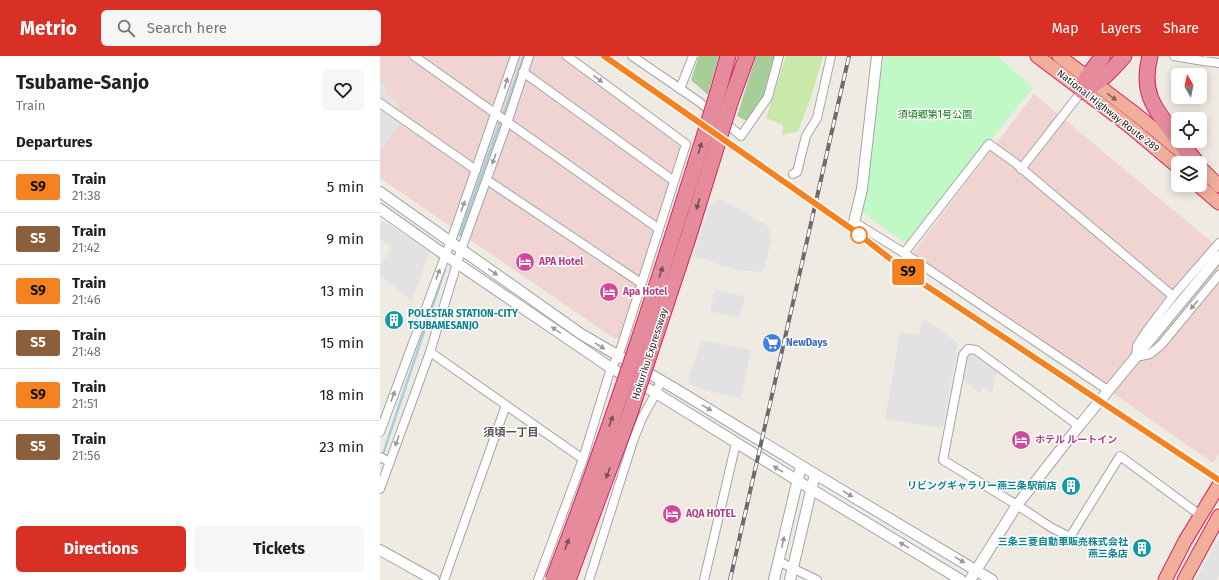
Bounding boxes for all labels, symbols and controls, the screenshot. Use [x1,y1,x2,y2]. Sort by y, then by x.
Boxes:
search box [101,10,381,46]
text: Metrio [20,17,77,40]
icon: search [115,17,137,39]
text: Search here [147,19,227,37]
text: Map [1052,20,1078,37]
text: Layers [1100,20,1141,37]
text: Share [1163,20,1199,37]
street label: National Highway Route 289 [1054,67,1162,155]
north arrow [1171,68,1207,104]
map controls [1171,68,1207,192]
button: heart [322,69,364,111]
text: Tsubame-Sanjo [16,71,149,94]
one-way arrow [593,75,603,83]
one-way arrow [503,76,509,88]
one-way arrow [1107,93,1118,101]
text: Train [16,98,45,113]
park label: 須頃郷第1号公園 [898,109,972,121]
button: locate [1171,112,1207,148]
text: Departures [16,133,93,151]
one-way arrow [697,141,703,153]
one-way arrow [491,154,497,166]
button: layers [1171,156,1207,192]
text: Train [72,170,106,188]
text: S9 [30,178,46,195]
text: 5 min [327,178,364,196]
text: 21:38 [72,188,101,203]
one-way arrow [695,198,701,210]
one-way arrow [461,199,467,211]
text: Train [72,222,106,240]
unlabelled marker [850,226,868,244]
text: S5 [30,230,46,247]
text: 9 min [326,230,364,248]
text: 21:42 [72,240,100,255]
hotel icon: APA Hotel [514,251,536,273]
place label: APA Hotel [538,256,583,268]
line badge: S9 [890,259,926,285]
text: S9 [900,263,916,280]
one-way arrow [659,265,665,277]
one-way arrow [435,267,441,279]
one-way arrow [488,268,498,276]
text: Train [72,274,106,292]
hotel icon: Apa Hotel [598,281,620,303]
text: S9 [30,282,46,299]
text: 13 min [320,282,364,300]
place label: Apa Hotel [622,286,667,298]
text: 21:46 [72,292,101,307]
one-way arrow [1190,300,1199,311]
street label: Hokuriku Expressway [630,307,670,401]
place label: POLESTAR STATION-CITY TSUBAMESANJO [408,308,519,332]
building icon: POLESTAR STATION-CITY TSUBAMESANJO [383,309,405,331]
text: Train [72,326,106,344]
one-way arrow [550,326,561,334]
supermarket icon: NewDays [761,332,783,354]
text: S5 [30,334,46,351]
text: 15 min [320,334,364,352]
place label: NewDays [786,337,827,349]
one-way arrow [594,342,606,349]
text: 21:48 [72,344,101,359]
text: Train [72,378,106,396]
text: S9 [30,386,46,403]
text: 18 min [319,386,364,404]
one-way arrow [391,389,397,401]
text: 21:51 [72,396,98,411]
one-way arrow [702,404,712,412]
one-way arrow [608,415,614,427]
district label: 須頃一丁目 [484,426,539,439]
hotel icon: ホテル ルートイン [1010,429,1032,451]
text: Train [72,430,106,448]
place label: ホテル ルートイン [1035,434,1117,446]
one-way arrow [394,436,400,448]
text: S5 [30,438,46,455]
text: 23 min [319,438,364,456]
text: 21:56 [72,448,100,463]
one-way arrow [772,465,784,472]
one-way arrow [605,467,611,479]
building icon: リビングギャラリー燕三条駅前店 [1060,475,1082,497]
place label: リビングギャラリー燕三条駅前店 [907,480,1057,492]
one-way arrow [843,490,853,498]
hotel icon: AQA HOTEL [661,503,683,525]
place label: AQA HOTEL [685,508,736,520]
button: Directions [16,526,186,572]
button: Tickets [194,526,364,572]
one-way arrow [780,536,786,548]
place label: 三条三菱自動車販売株式会社 燕三条店 [998,536,1129,560]
one-way arrow [564,537,570,549]
building icon: 三条三菱自動車販売株式会社 燕三条店 [1131,537,1153,559]
one-way arrow [898,542,910,549]
one-way arrow [954,557,966,564]

